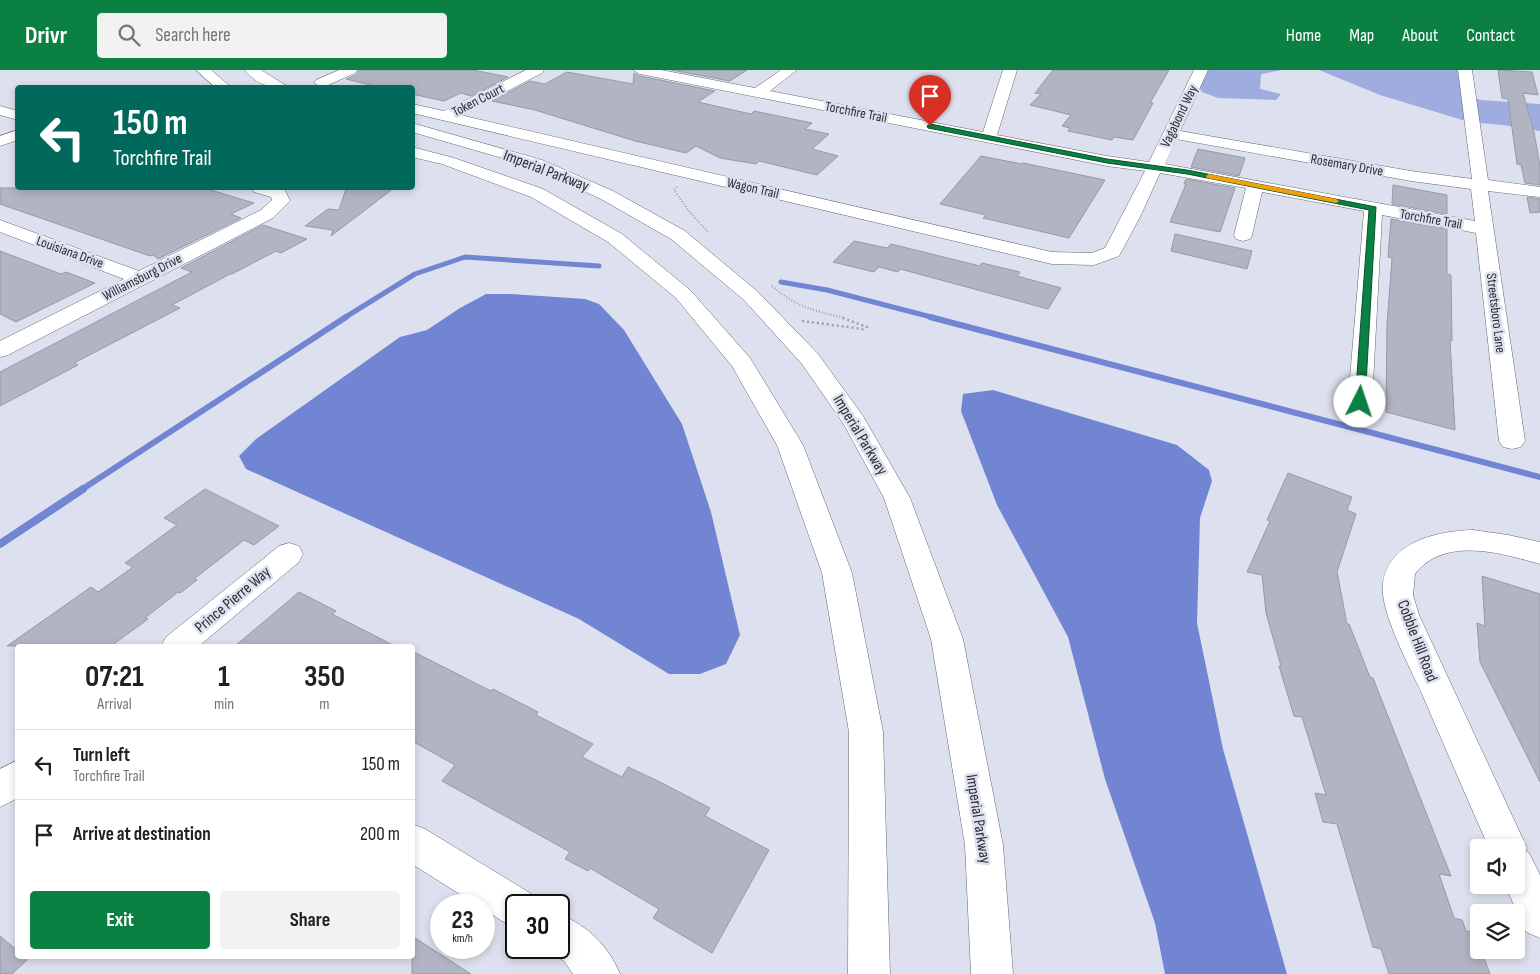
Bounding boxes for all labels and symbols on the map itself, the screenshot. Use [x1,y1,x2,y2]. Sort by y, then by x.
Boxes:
pin [909,75,951,126]
street label: Token Court [449,80,507,120]
street label: Vagabond Way [1157,82,1202,150]
street label: Torchfire Trail [824,98,888,126]
street label: Imperial Parkway [500,146,592,196]
street label: Rosemary Drive [1309,150,1385,180]
street label: Wagon Trail [725,174,781,202]
street label: Torchfire Trail [1399,205,1463,233]
street label: Louisiana Drive [34,232,106,272]
street label: Williamsburg Drive [99,250,185,304]
street label: Streetsboro Lane [1483,272,1509,354]
position arrow [1333,375,1385,427]
street label: Imperial Parkway [829,391,891,479]
street label: Prince Pierre Way [191,563,275,637]
street label: Cobble Hill Road [1393,598,1441,684]
street label: Imperial Parkway [962,773,994,865]
speed limit sign: 30 [505,894,570,959]

